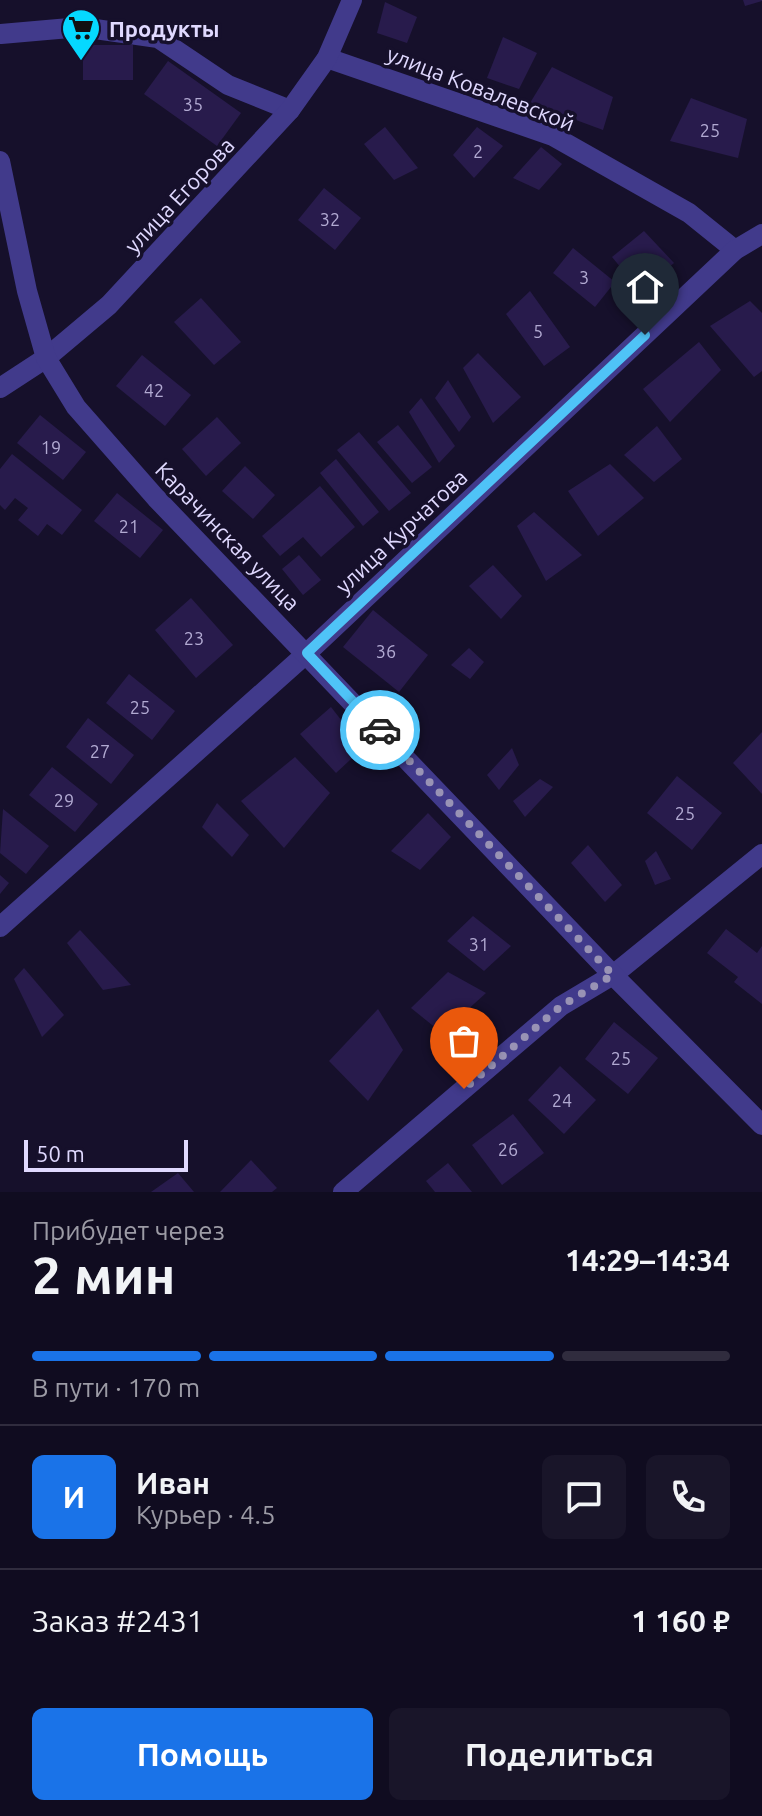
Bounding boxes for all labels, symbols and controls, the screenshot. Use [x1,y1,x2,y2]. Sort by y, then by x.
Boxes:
supermarket icon: Продукты [60,7,102,62]
place label: Продукты [109,16,219,41]
street label: улица Ковалевской [384,41,578,135]
house number: 35 [183,94,203,114]
house number: 25 [700,120,720,140]
street label: улица Егорова [119,132,239,258]
house number: 2 [473,141,483,161]
house number: 32 [320,209,340,229]
pin [611,253,679,335]
icon: home [623,265,667,309]
house number: 3 [579,267,589,287]
house number: 5 [533,321,543,341]
house number: 42 [144,380,164,400]
house number: 19 [41,437,61,457]
street label: Карачинская улица [151,457,305,615]
street label: улица Курчатова [330,464,472,598]
house number: 21 [119,516,139,536]
house number: 23 [184,628,204,648]
house number: 36 [376,641,396,661]
courier [340,690,420,770]
house number: 25 [130,697,150,717]
icon: car [358,708,402,752]
house number: 27 [90,741,110,761]
house number: 29 [54,790,74,810]
house number: 25 [675,803,695,823]
house number: 31 [469,934,489,954]
pin [430,1007,498,1089]
icon: bag [442,1019,486,1063]
house number: 25 [611,1048,631,1068]
house number: 24 [552,1090,572,1110]
scale bar [24,1136,188,1172]
house number: 26 [498,1139,518,1159]
text: 50 m [36,1141,85,1166]
text: Прибудет через [32,1216,225,1245]
text: 14:29–14:34 [565,1243,730,1277]
text: 2 мин [32,1246,175,1304]
text: В пути · 170 m [32,1373,200,1402]
button: chat [542,1455,626,1539]
button: phone [646,1455,730,1539]
text: Иван [136,1466,210,1500]
text: И [63,1480,85,1514]
text: Курьер · 4.5 [136,1500,276,1529]
text: Заказ #2431 [32,1604,204,1638]
text: 1 160 ₽ [631,1604,730,1638]
button: Помощь [32,1708,373,1800]
button: Поделиться [389,1708,730,1800]

